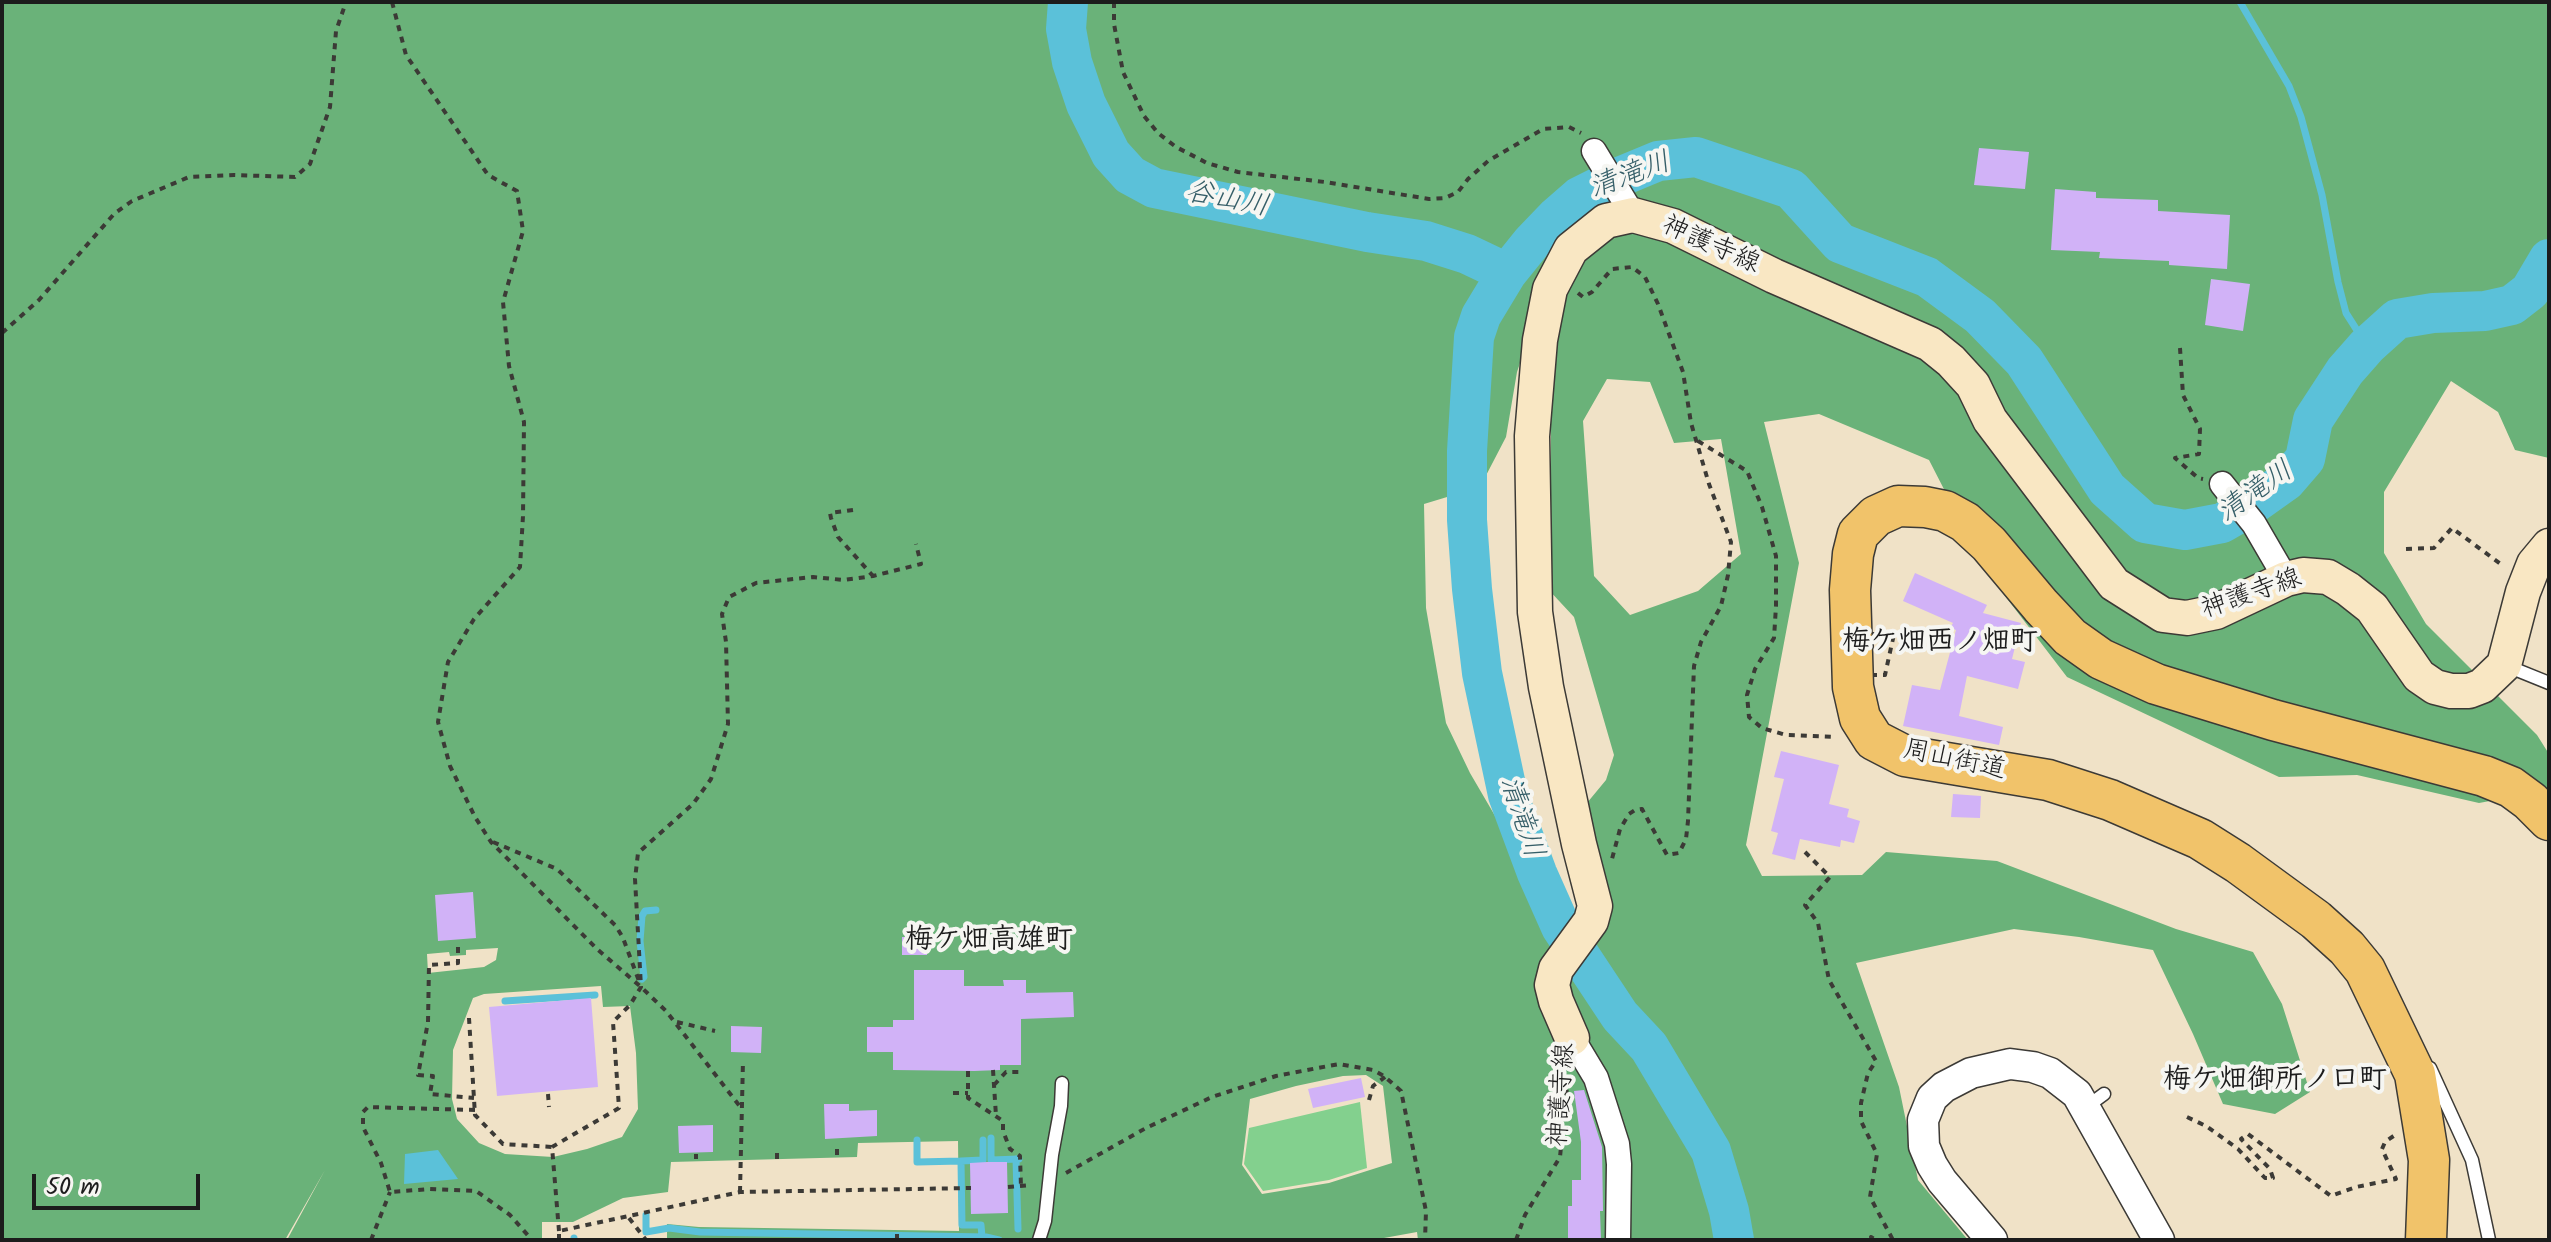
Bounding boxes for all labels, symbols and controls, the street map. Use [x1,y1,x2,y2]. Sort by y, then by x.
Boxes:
water label: 清滝川 [1586,148,1676,208]
water label: 谷山川 [1183,177,1271,227]
street label: 神護寺線 [1656,212,1764,282]
water label: 清滝川 [2213,456,2301,532]
street label: 神護寺線 [2198,564,2306,628]
district label: 梅ケ畑西ノ畑町 [1842,627,2038,661]
street label: 周山街道 [1900,736,2008,788]
water label: 清滝川 [1490,773,1548,863]
district label: 梅ケ畑高雄町 [905,925,1073,959]
street label: 神護寺線 [1545,1042,1583,1148]
district label: 梅ケ畑御所ノ口町 [2163,1065,2387,1099]
scale bar [36,1158,204,1208]
text: 50 m [46,1168,100,1207]

